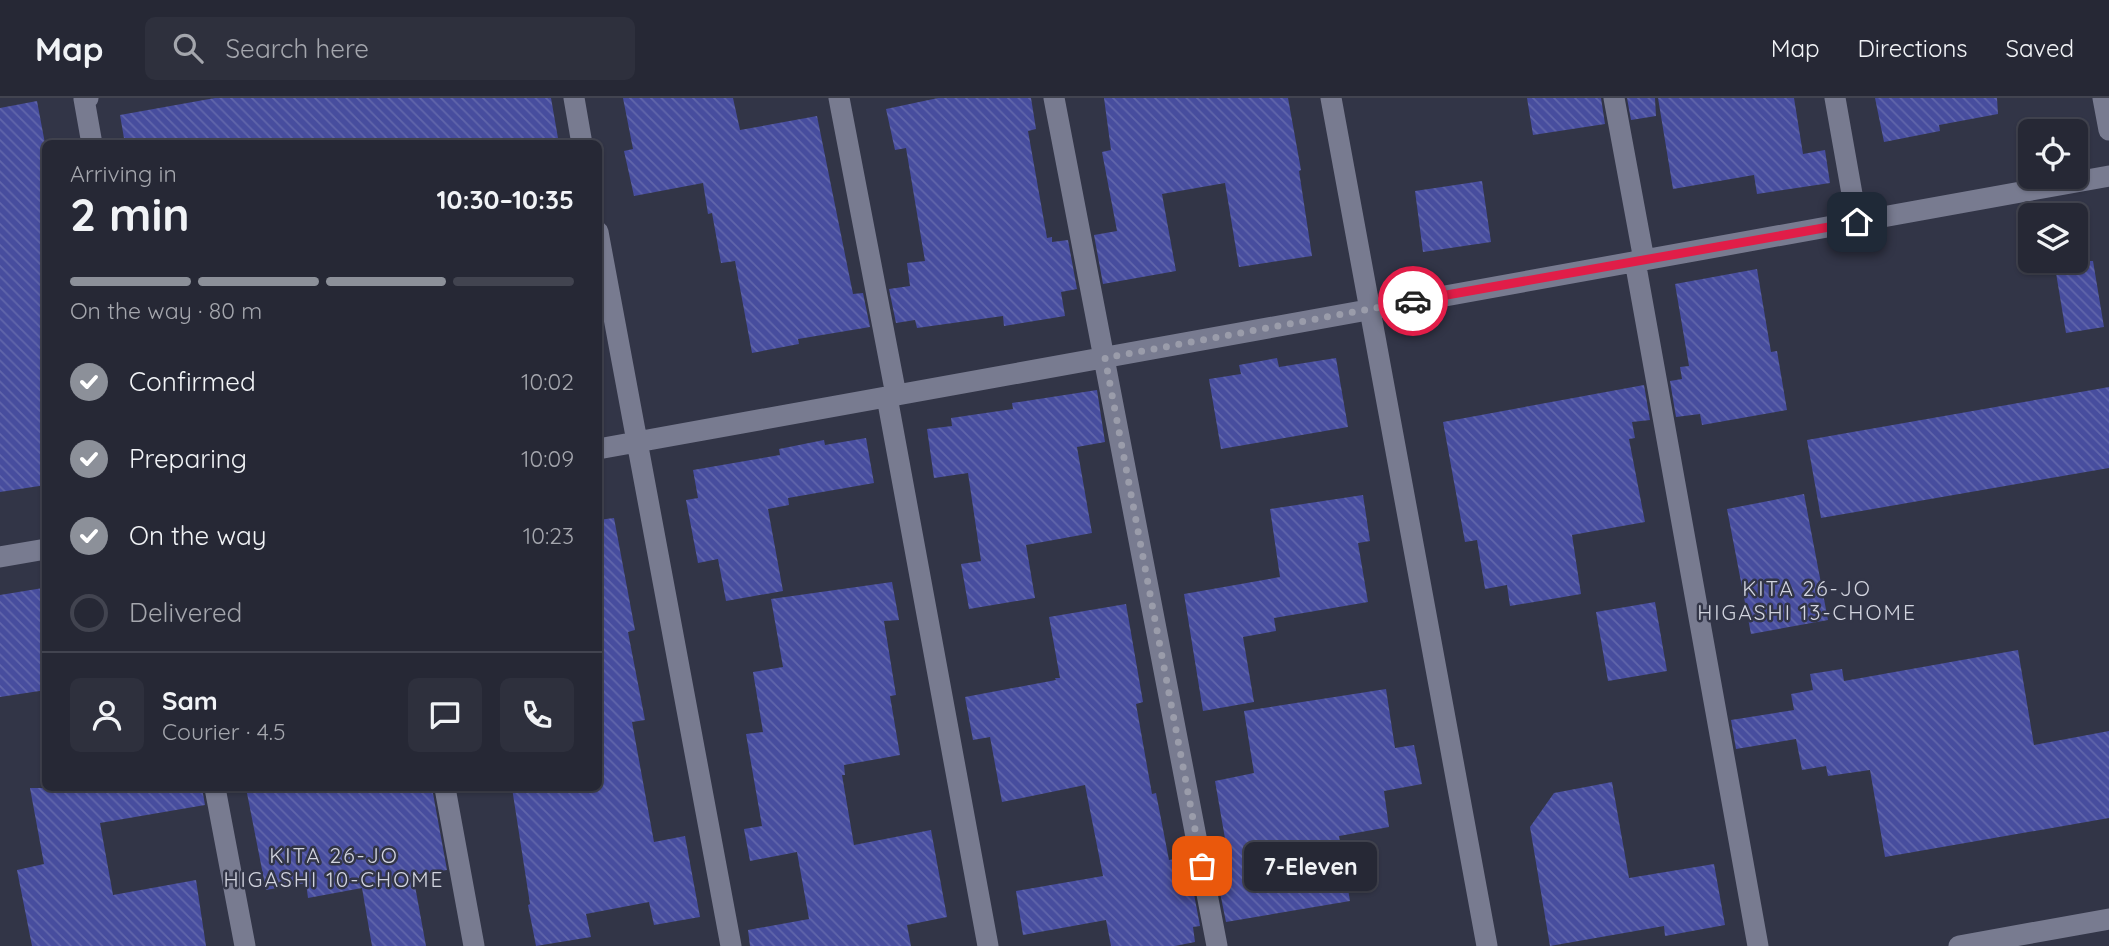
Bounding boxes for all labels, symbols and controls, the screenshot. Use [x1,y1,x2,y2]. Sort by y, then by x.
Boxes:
search box [145,17,635,80]
text: Map [35,28,103,69]
icon: search [169,29,207,67]
text: Search here [225,32,369,65]
text: Map [1771,33,1820,63]
text: Directions [1858,33,1968,63]
text: Saved [2006,33,2074,63]
map controls [2018,119,2088,273]
button: locate [2018,119,2088,189]
text: Arriving in [70,159,177,188]
text: 10:30–10:35 [436,183,574,216]
text: 2 min [70,185,190,243]
pin [1827,192,1887,252]
icon: home [1838,203,1876,241]
button: layers [2018,203,2088,273]
courier [1378,266,1448,336]
icon: car [1394,282,1432,320]
text: On the way · 80 m [70,296,262,325]
icon: check [70,363,108,401]
text: Confirmed [129,365,256,398]
text: 10:02 [521,367,574,396]
icon: check [70,440,108,478]
text: Preparing [129,442,247,475]
text: 10:09 [521,444,574,473]
icon: check [70,517,108,555]
text: On the way [129,519,267,552]
text: 10:23 [523,521,574,550]
district label: KITA 26-JO HIGASHI 13-CHOME [1697,575,1917,625]
text: Delivered [129,596,242,629]
button: person [70,678,144,752]
button: chat [408,678,482,752]
button: phone [500,678,574,752]
text: Sam [162,684,218,717]
text: Courier · 4.5 [162,717,286,746]
pin [1172,836,1232,896]
district label: KITA 26-JO HIGASHI 10-CHOME [223,842,445,892]
callout: 7-Eleven [1244,842,1377,890]
icon: bag [1183,847,1221,885]
text: 7-Eleven [1263,852,1358,881]

